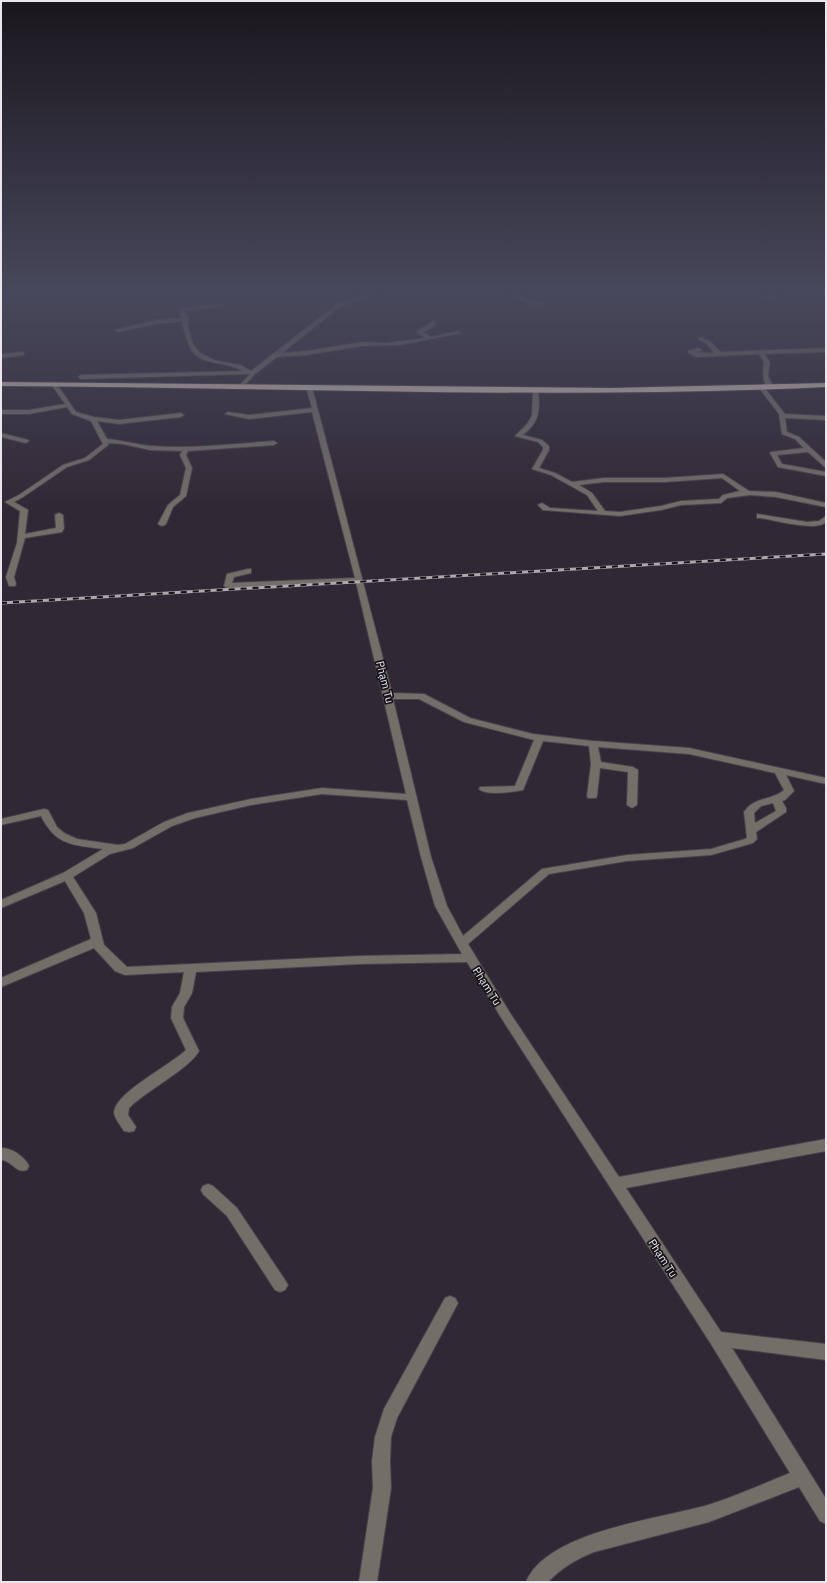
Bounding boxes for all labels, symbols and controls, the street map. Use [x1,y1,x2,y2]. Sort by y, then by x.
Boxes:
street label: Phạm Tu [373,659,397,705]
street label: Phạm Tu [470,964,504,1008]
street label: Phạm Tu [645,1236,681,1280]

